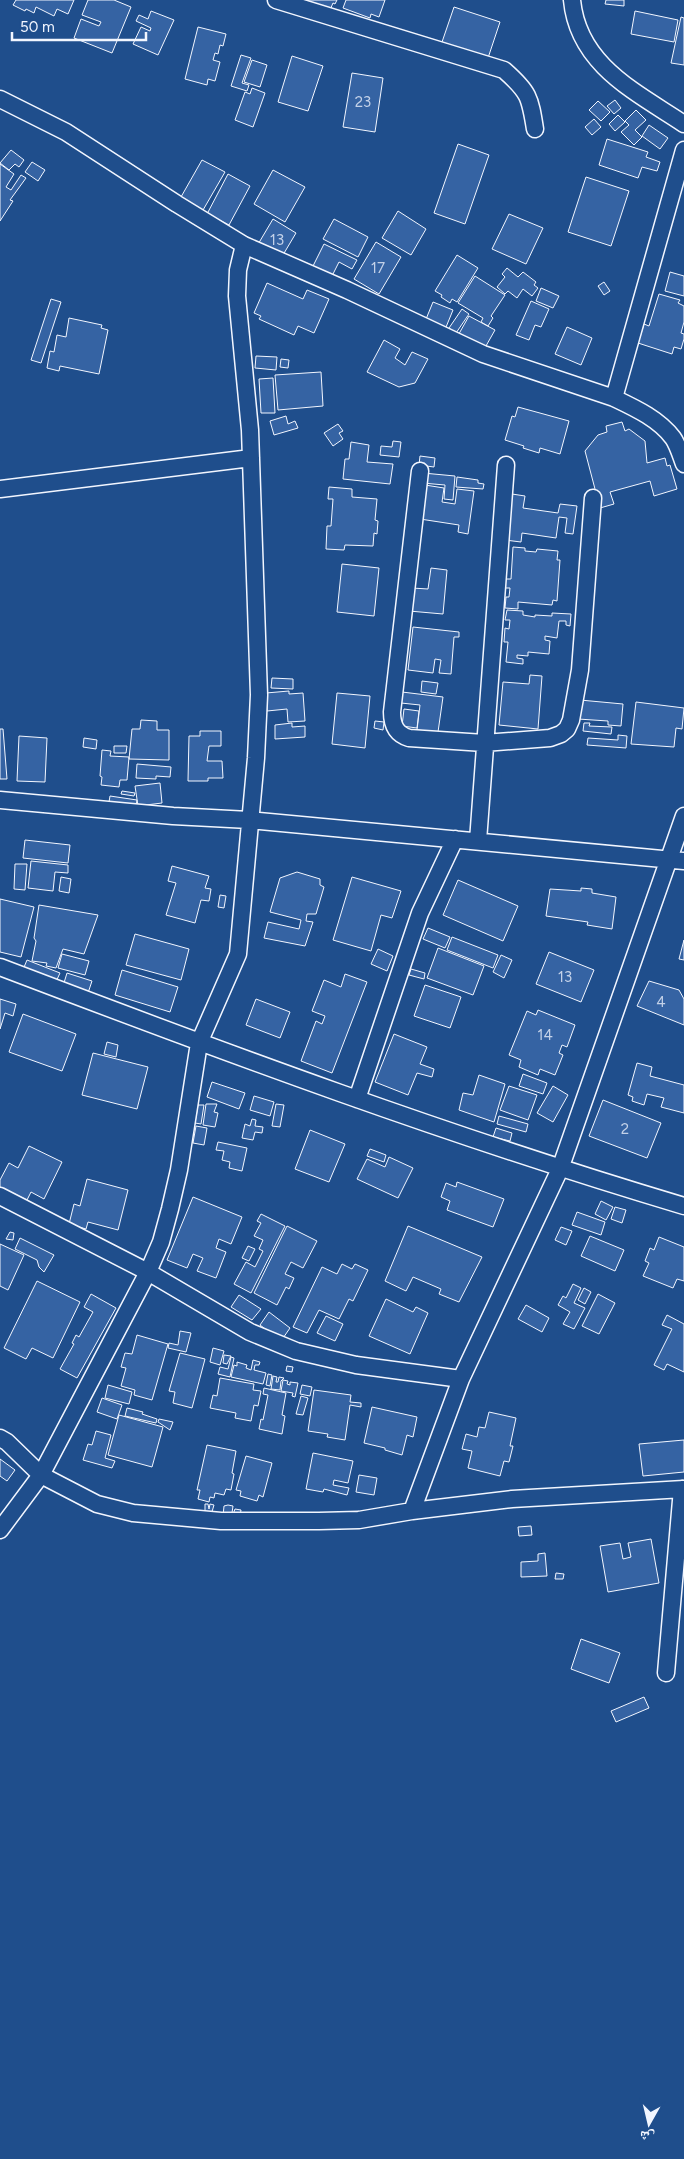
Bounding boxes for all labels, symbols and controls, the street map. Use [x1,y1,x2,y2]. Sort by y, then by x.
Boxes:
scale bar [12,10,146,42]
text: 50 m [20,18,55,36]
house number: 23 [355,93,371,111]
house number: 13 [270,231,284,249]
house number: 17 [371,259,385,277]
house number: 13 [558,968,572,986]
house number: 4 [656,993,666,1011]
house number: 14 [537,1026,553,1044]
house number: 2 [621,1120,629,1138]
north arrow [624,2099,674,2149]
text: ش [639,2127,656,2146]

